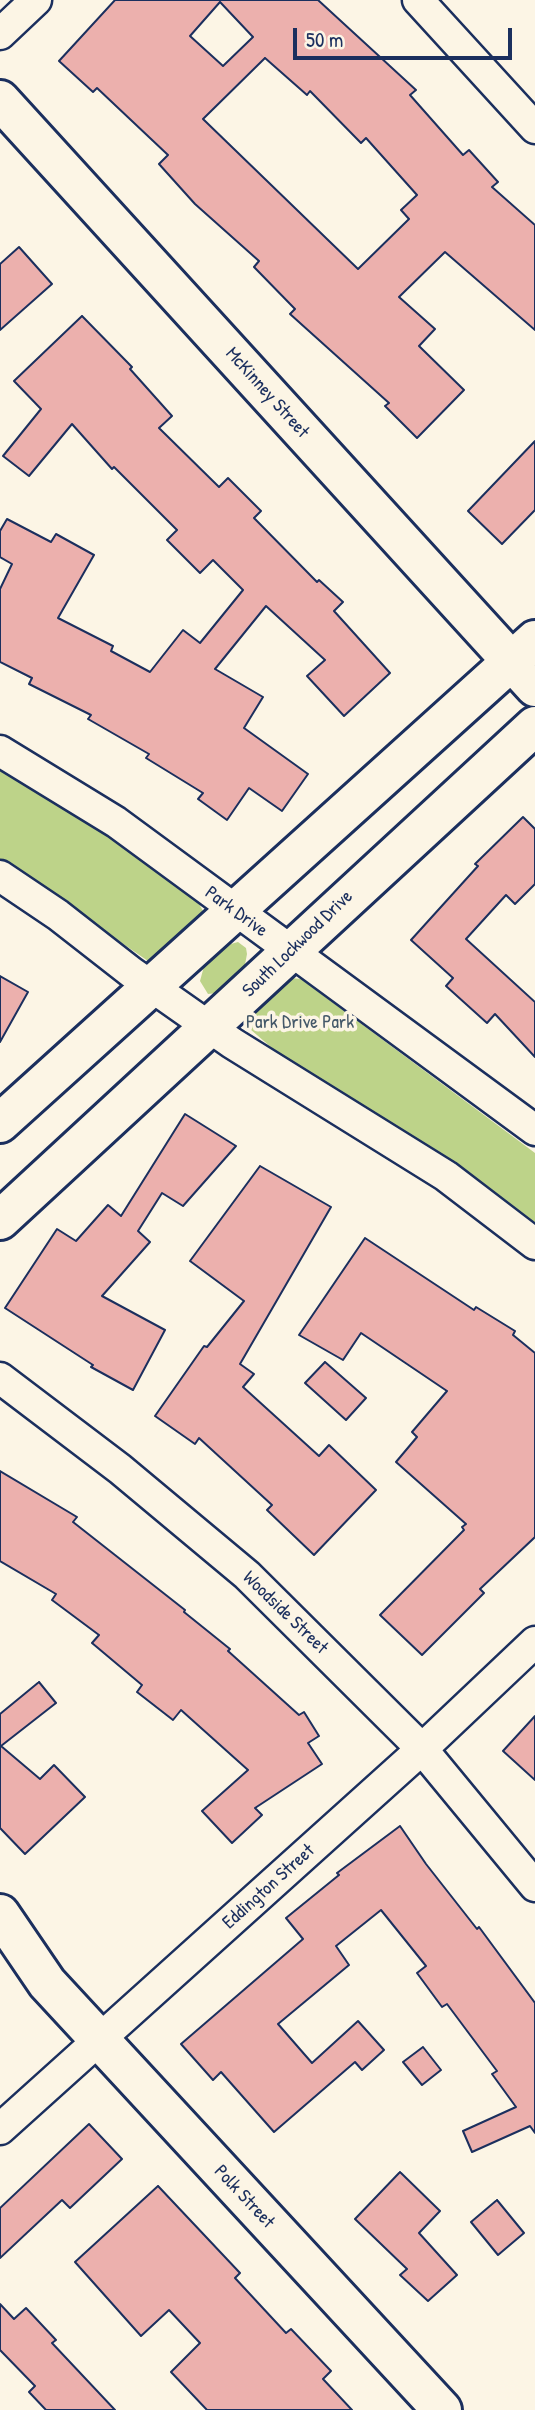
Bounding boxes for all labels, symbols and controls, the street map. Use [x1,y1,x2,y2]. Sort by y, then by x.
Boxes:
scale bar [297,14,516,58]
text: 50 m [306,25,343,54]
street label: McKinney Street [220,343,314,443]
street label: Park Drive [200,882,272,942]
street label: South Lockwood Drive [238,886,358,1002]
park label: Park Drive Park [246,1012,354,1034]
street label: Woodside Street [238,1567,332,1659]
street label: Eddington Street [218,1840,320,1934]
street label: Polk Street [209,2161,279,2233]

